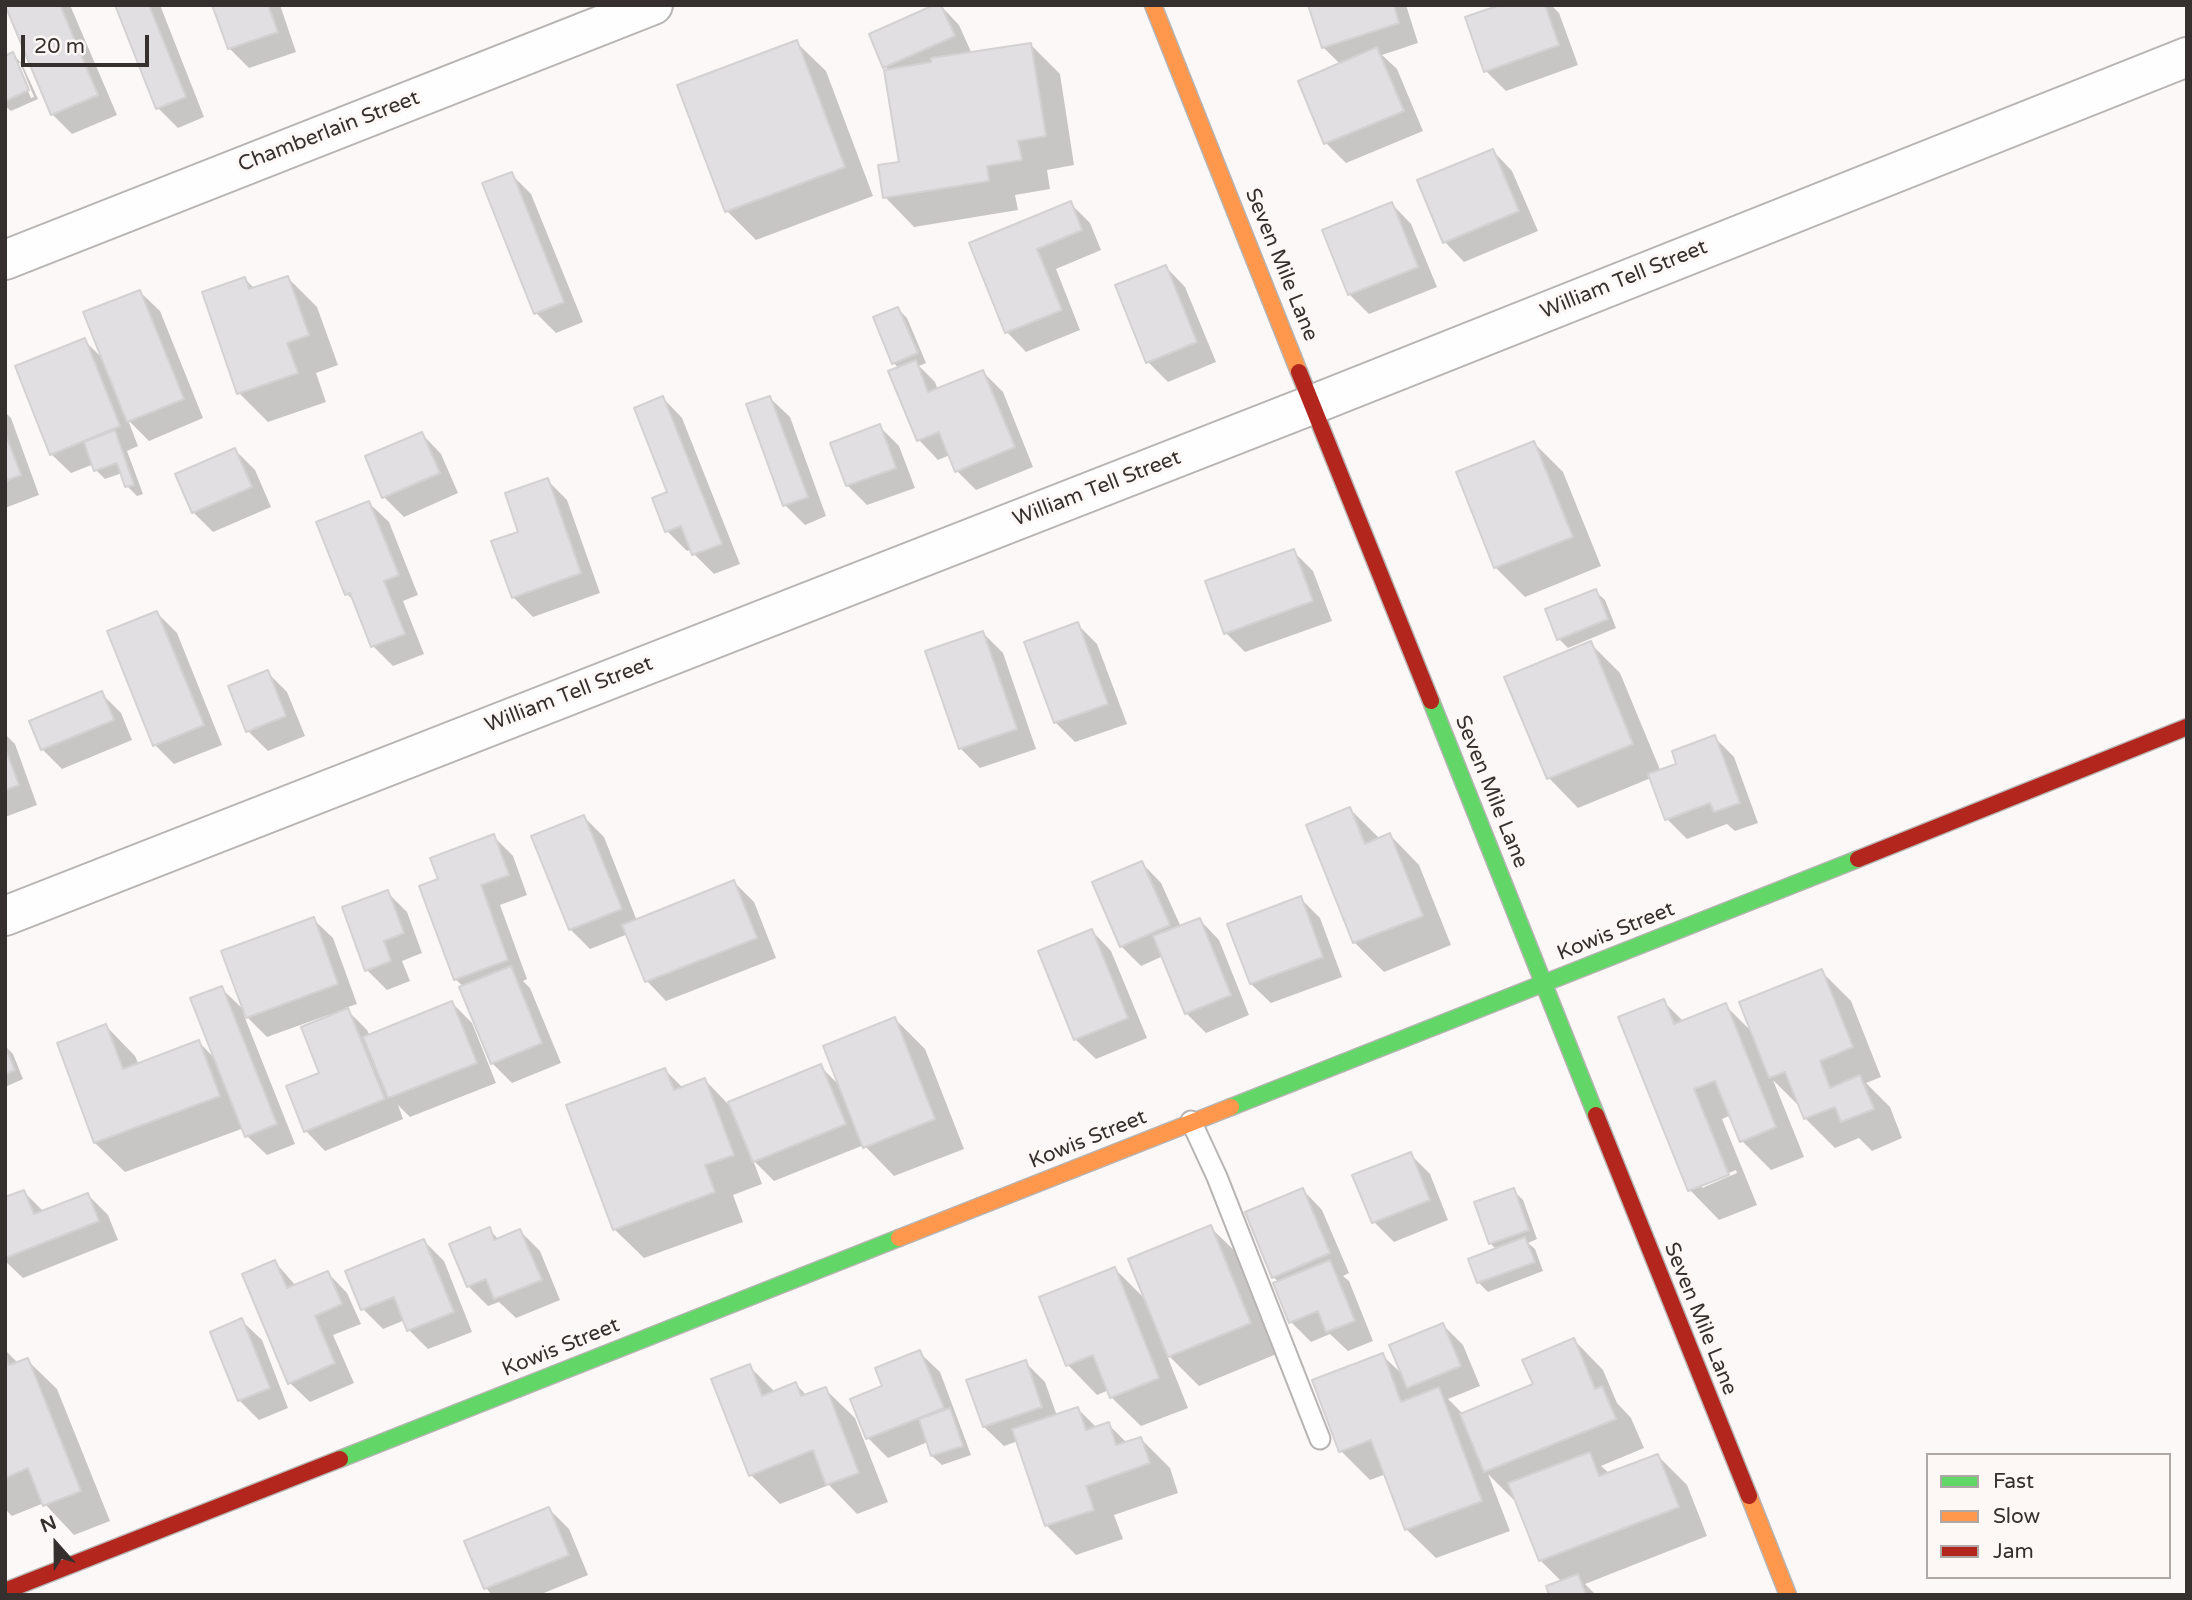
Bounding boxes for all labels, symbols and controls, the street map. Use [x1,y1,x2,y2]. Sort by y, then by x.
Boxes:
scale bar [24,21,152,65]
text: 20 m [34,34,85,59]
street label: Chamberlain Street [235,86,423,178]
street label: Seven Mile Lane [1239,185,1323,345]
street label: William Tell Street [1537,235,1711,325]
street label: William Tell Street [1010,445,1184,533]
street label: William Tell Street [482,651,656,739]
street label: Seven Mile Lane [1449,712,1533,872]
street label: Kowis Street [1554,897,1678,967]
street label: Kowis Street [1026,1105,1150,1175]
street label: Seven Mile Lane [1658,1239,1742,1399]
street label: Kowis Street [499,1313,623,1383]
legend [1926,1453,2171,1579]
text: Fast [1993,1469,2034,1494]
text: Slow [1993,1504,2040,1529]
north arrow [21,1509,91,1579]
text: N [37,1511,60,1537]
text: Jam [1993,1539,2034,1564]

